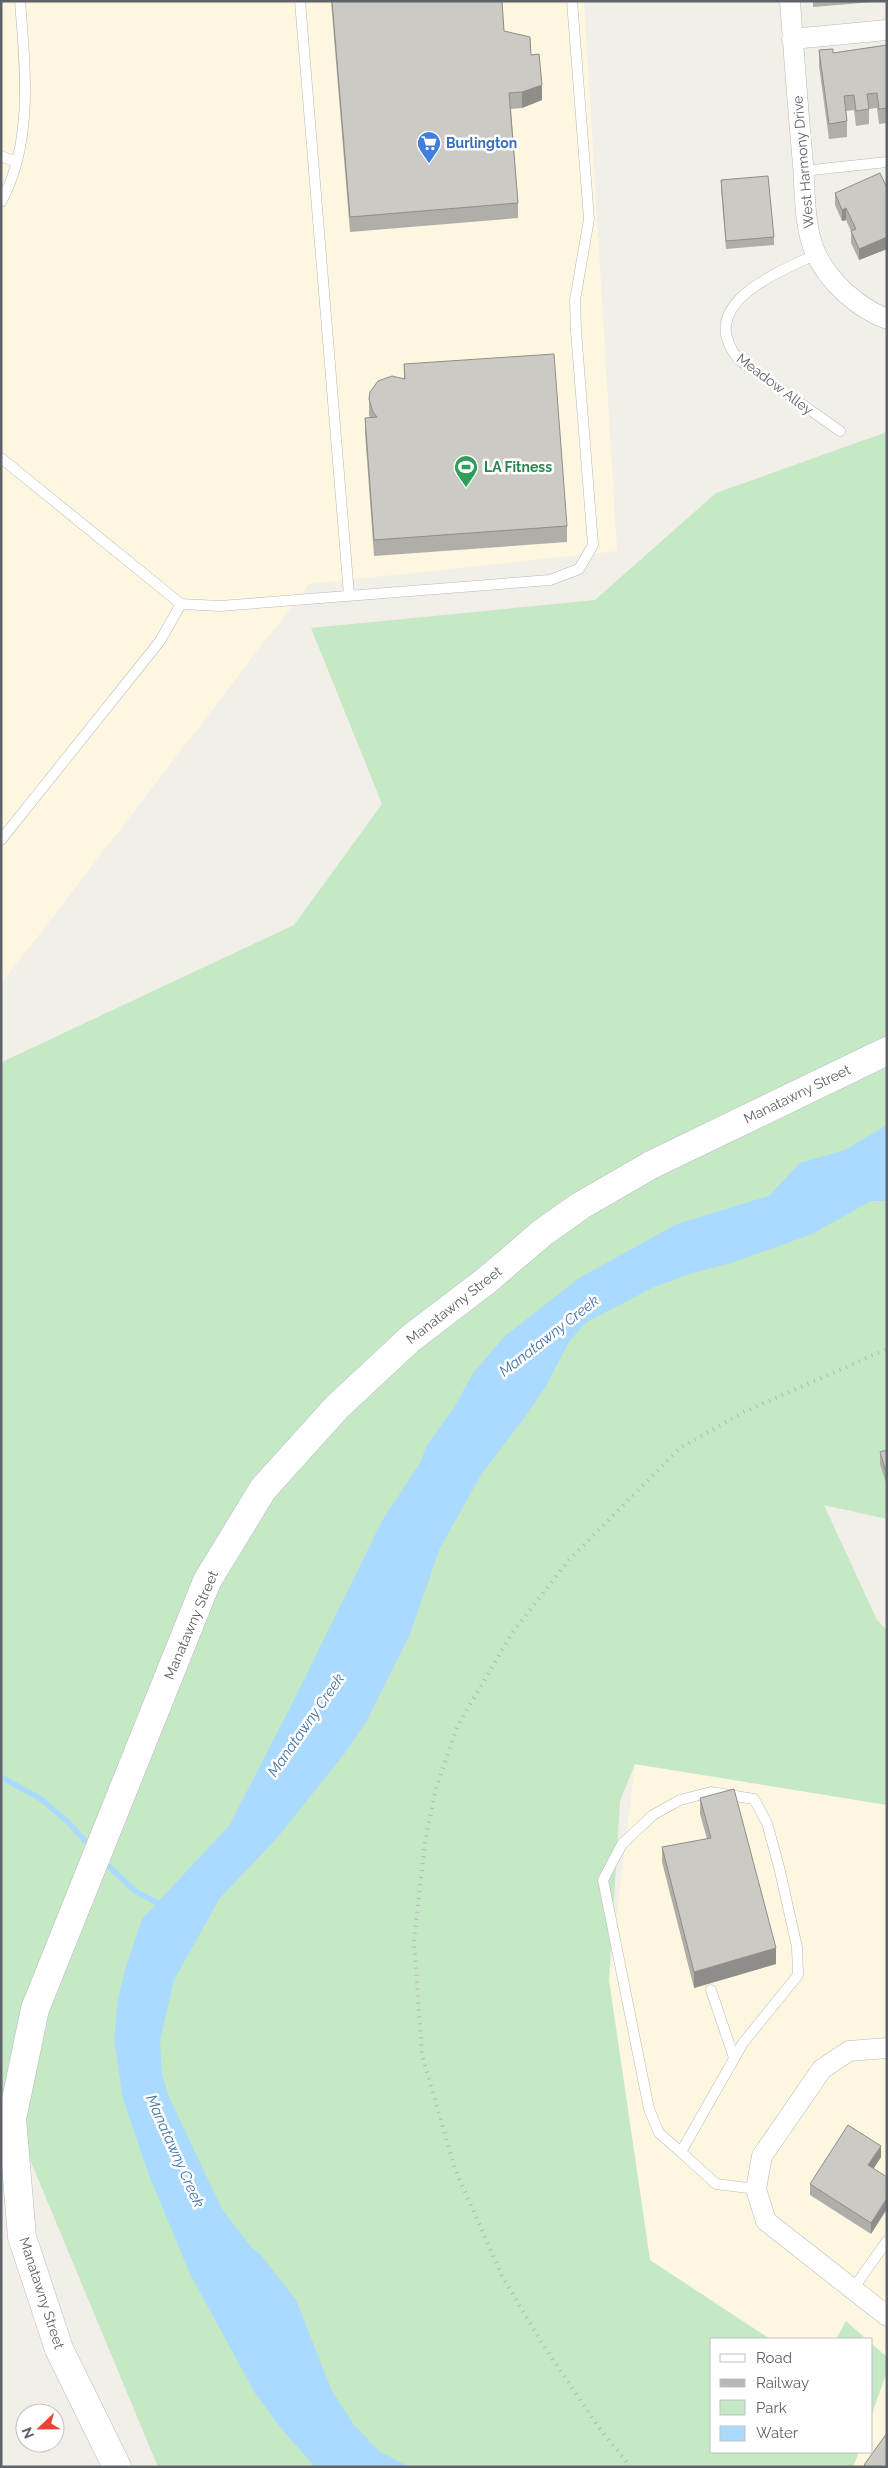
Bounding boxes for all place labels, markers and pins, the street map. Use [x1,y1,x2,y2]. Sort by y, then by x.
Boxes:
supermarket icon: Burlington [416,130,442,164]
place label: Burlington [446,135,517,151]
sports icon: LA Fitness [453,454,479,488]
place label: LA Fitness [484,459,552,475]

